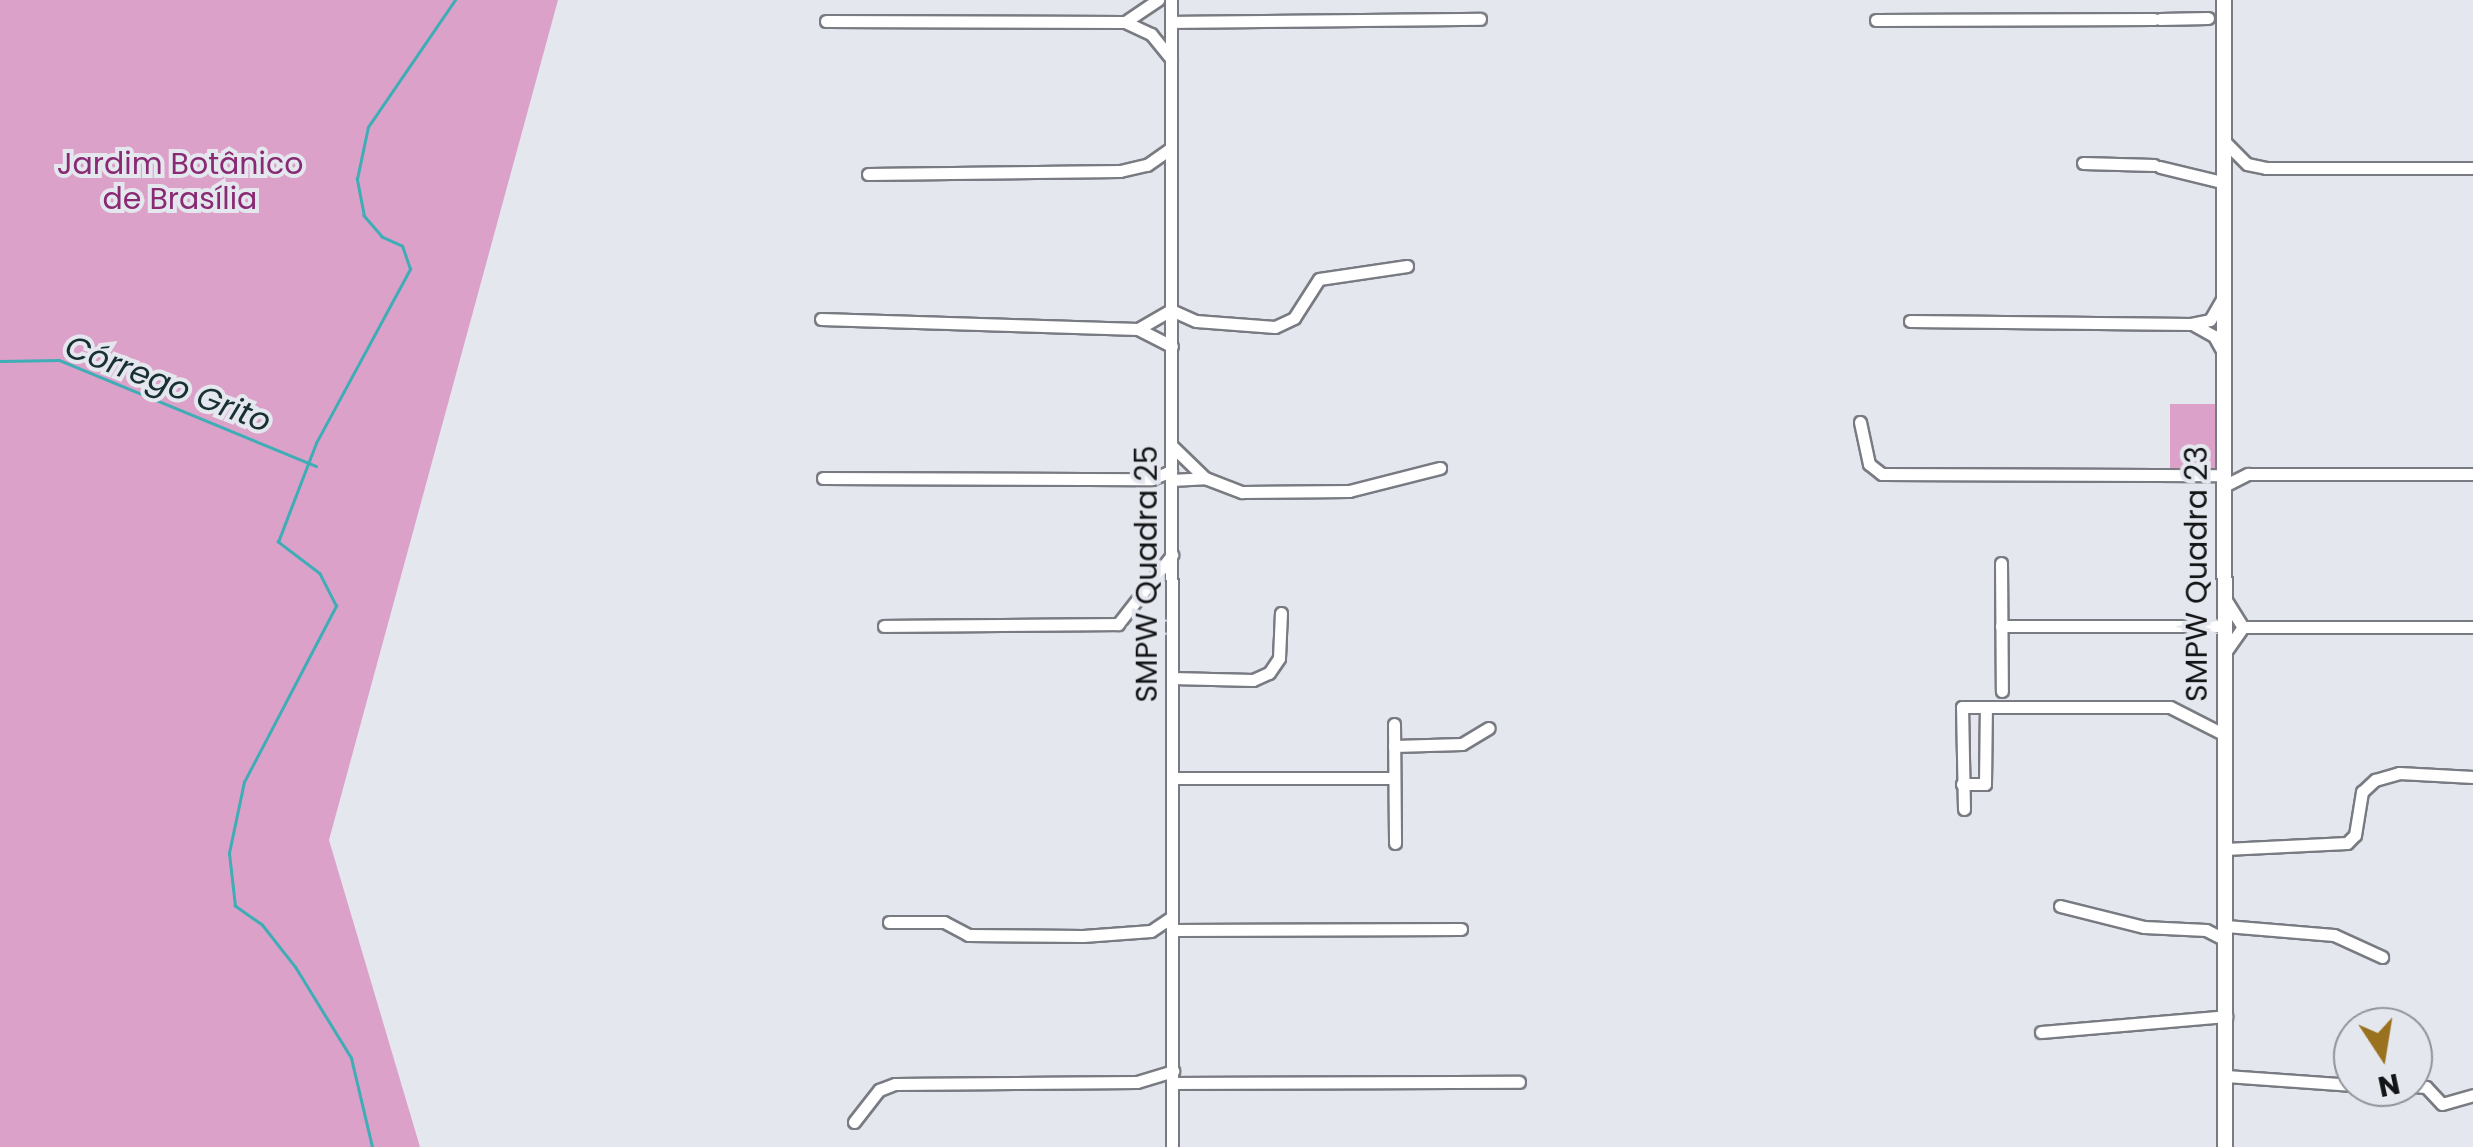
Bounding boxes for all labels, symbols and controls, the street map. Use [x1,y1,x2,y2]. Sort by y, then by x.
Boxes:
park label: Jardim Botânico de Brasília [57,146,303,216]
water label: Córrego Grito [60,327,276,441]
street label: SMPW Quadra 25 [1129,445,1165,703]
street label: SMPW Quadra 23 [2179,446,2215,702]
north arrow [2333,1007,2433,1107]
text: N [2375,1064,2403,1106]

